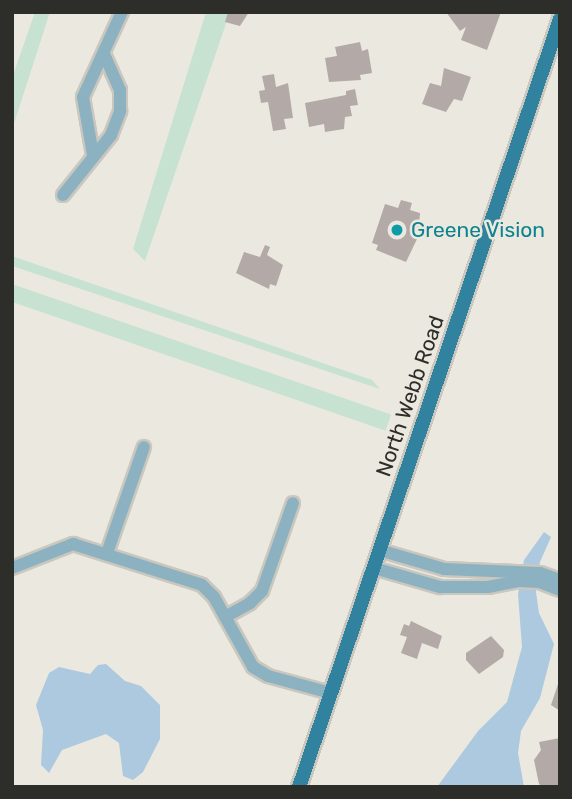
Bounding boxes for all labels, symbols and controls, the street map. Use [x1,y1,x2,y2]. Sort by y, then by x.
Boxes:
place label: Greene Vision [411,217,546,243]
marker: Greene Vision [389,222,405,238]
street label: North Webb Road [371,312,449,480]

